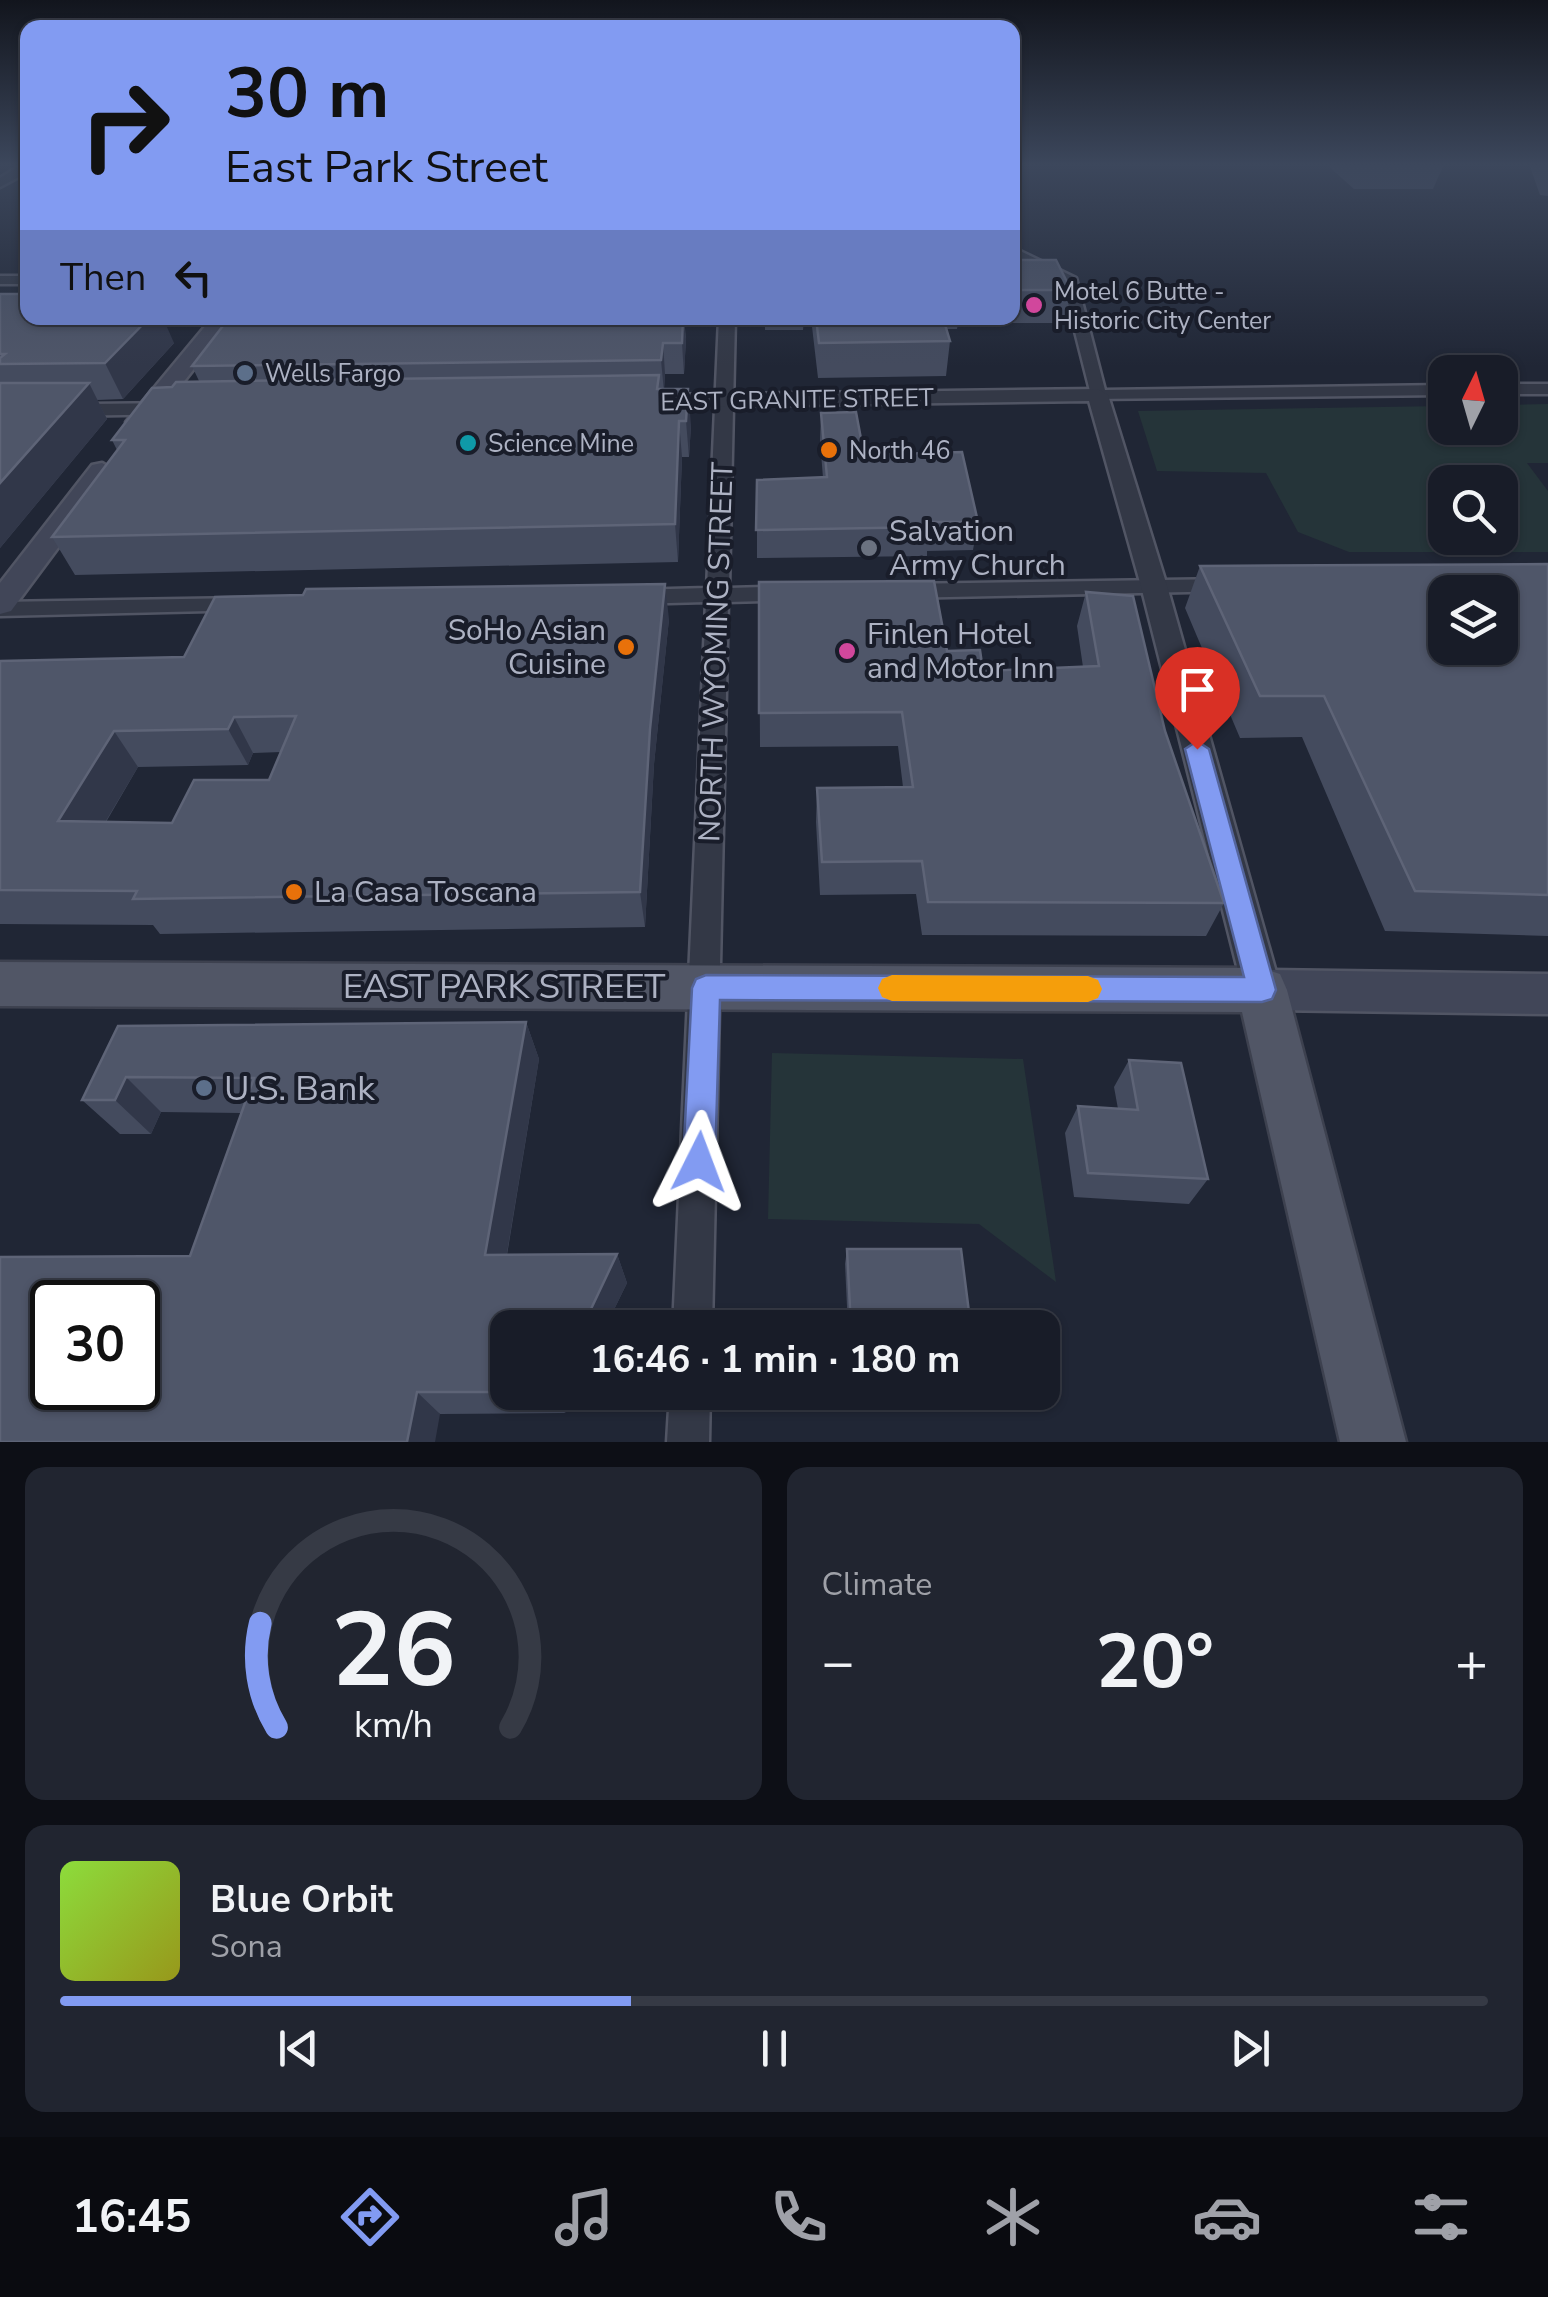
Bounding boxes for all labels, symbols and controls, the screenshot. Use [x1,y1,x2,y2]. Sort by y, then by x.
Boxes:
text: 30 m [225,46,389,142]
icon: right [60,60,190,190]
text: East Park Street [225,137,548,198]
icon: left [166,250,221,305]
text: Then [60,252,146,303]
place label: Motel 6 Butte - Historic City Center [1054,275,1271,338]
marker: Motel 6 Butte - Historic City Center [1023,294,1045,316]
north arrow [1428,355,1518,445]
map controls [1428,355,1518,665]
place label: Wells Fargo [265,357,401,391]
marker: Wells Fargo [234,362,256,384]
street label: EAST GRANITE STREET [660,381,934,419]
place label: Science Mine [488,427,634,461]
marker: Science Mine [457,432,479,454]
place label: North 46 [849,434,950,468]
marker: North 46 [818,439,840,461]
street label: NORTH WYOMING STREET [689,461,744,843]
button: search [1428,465,1518,555]
place label: Salvation Army Church [889,511,1066,586]
marker: Salvation Army Church [858,537,880,559]
button: layers [1428,575,1518,665]
place label: SoHo Asian Cuisine [448,610,606,685]
place label: Finlen Hotel and Motor Inn [867,614,1055,689]
marker: SoHo Asian Cuisine [615,636,637,658]
marker: Finlen Hotel and Motor Inn [836,640,858,662]
pin [1155,647,1240,750]
icon: arrive [1170,662,1225,717]
place label: La Casa Toscana [314,872,537,913]
marker: La Casa Toscana [283,881,305,903]
street label: EAST PARK STREET [343,963,665,1010]
place label: U.S. Bank [224,1065,375,1112]
marker: U.S. Bank [193,1077,215,1099]
position arrow [647,1110,751,1214]
speed limit sign: 30 [30,1280,160,1410]
text: 16:46 · 1 min · 180 m [590,1334,960,1385]
text: Climate [822,1563,932,1606]
text: 26 [331,1580,456,1722]
text: 20° [1096,1611,1214,1713]
text: − [822,1625,855,1700]
text: + [1455,1625,1488,1700]
text: km/h [354,1701,433,1750]
text: Blue Orbit [210,1874,393,1925]
text: Sona [210,1925,283,1968]
icon: previous [271,2021,326,2076]
icon: pause [747,2021,802,2076]
icon: next [1223,2021,1278,2076]
icon: directions [335,2182,405,2252]
icon: music [549,2182,619,2252]
icon: phone [764,2182,834,2252]
icon: climate [978,2182,1048,2252]
icon: car [1192,2182,1262,2252]
icon: filters [1406,2182,1476,2252]
text: 16:45 [72,2187,191,2248]

